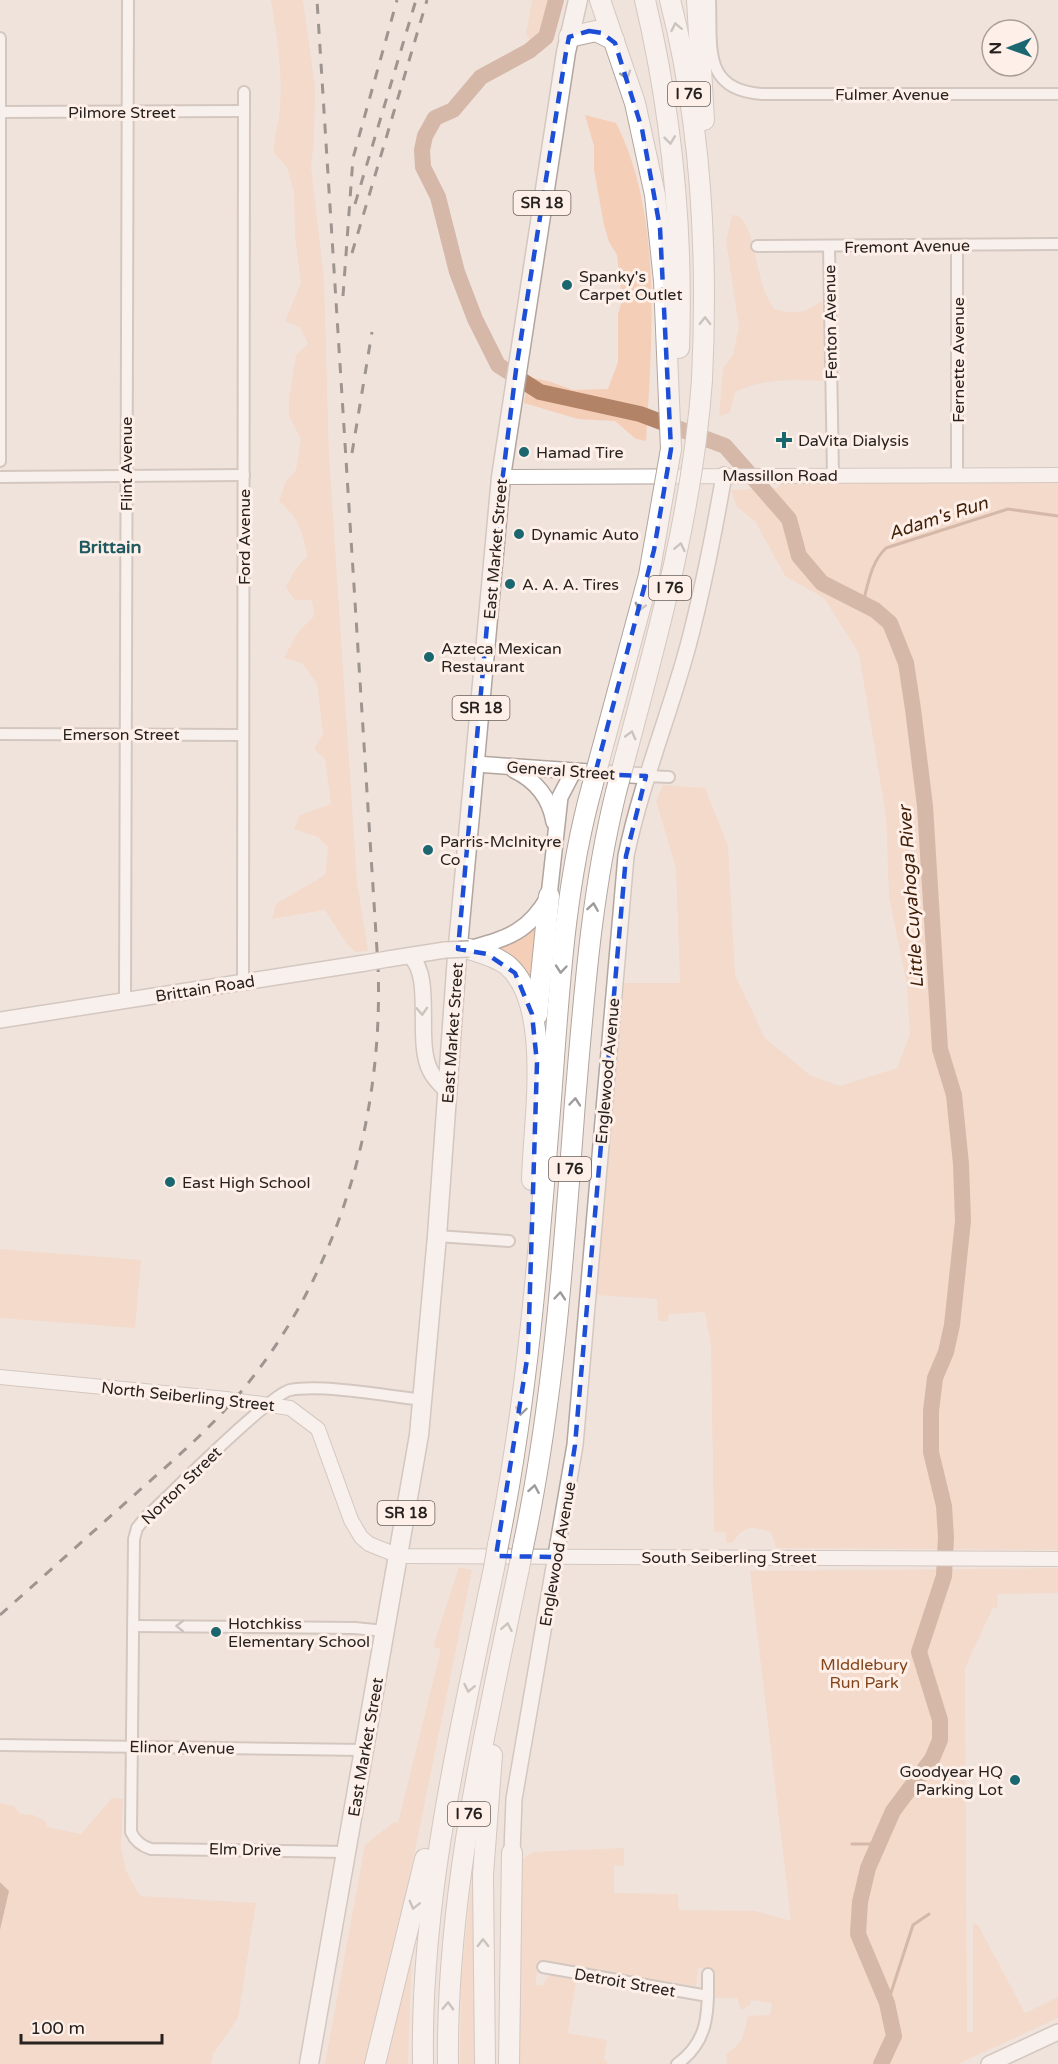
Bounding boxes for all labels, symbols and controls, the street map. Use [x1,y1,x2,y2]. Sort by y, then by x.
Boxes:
north arrow [980,18,1040,78]
one-way arrow [670,23,683,33]
text: N [986,42,1006,55]
one-way arrow [619,69,631,80]
road number: I 76 [668,82,710,106]
street label: Fulmer Avenue [835,85,949,105]
street label: Pilmore Street [68,103,176,123]
one-way arrow [663,136,676,145]
road number: SR 18 [514,191,570,215]
street label: Fremont Avenue [844,236,970,258]
street label: Fenton Avenue [820,265,842,379]
place label: Spanky's Carpet Outlet [579,267,683,305]
marker: Spanky's Carpet Outlet [560,278,574,292]
street label: Fernette Avenue [949,297,969,423]
one-way arrow [698,317,711,326]
street label: Flint Avenue [117,417,137,511]
marker: DaVita Dialysis [775,431,793,449]
place label: DaVita Dialysis [798,431,909,451]
place label: Hamad Tire [536,443,624,463]
marker: Hamad Tire [517,445,531,459]
street label: Massillon Road [722,466,838,486]
street label: East Market Street [480,478,512,620]
street label: Ford Avenue [235,489,255,585]
water label: Adam's Run [885,491,991,544]
place label: Dynamic Auto [531,525,639,545]
marker: Dynamic Auto [512,527,526,541]
district label: Brittain [78,536,142,558]
one-way arrow [673,542,686,552]
place label: A. A. A. Tires [522,575,619,595]
road number: I 76 [649,576,691,600]
marker: A. A. A. Tires [503,577,517,591]
one-way arrow [635,602,648,612]
place label: Azteca Mexican Restaurant [441,639,562,677]
marker: Azteca Mexican Restaurant [422,650,436,664]
road number: SR 18 [452,696,510,720]
street label: Emerson Street [62,725,180,745]
one-way arrow [624,731,636,741]
street label: General Street [506,757,616,785]
water label: Little Cuyahoga River [894,803,928,989]
place label: Parris-McInityre Co [440,832,561,870]
marker: Parris-McInityre Co [421,843,435,857]
one-way arrow [587,903,599,912]
street label: East Market Street [438,962,468,1104]
one-way arrow [555,964,568,973]
street label: Brittain Road [154,971,256,1007]
street label: Englewood Avenue [592,997,624,1145]
one-way arrow [416,1007,429,1016]
one-way arrow [569,1097,582,1106]
road number: I 76 [549,1157,591,1181]
place label: East High School [182,1173,310,1193]
marker: East High School [163,1175,177,1189]
one-way arrow [553,1291,566,1301]
street label: North Seiberling Street [100,1378,276,1416]
one-way arrow [515,1407,527,1416]
street label: Norton Street [137,1442,226,1529]
street label: Englewood Avenue [535,1480,581,1628]
one-way arrow [527,1485,540,1495]
road number: SR 18 [378,1501,434,1525]
street label: South Seiberling Street [641,1548,817,1568]
place label: Hotchkiss Elementary School [228,1614,370,1652]
one-way arrow [175,1620,184,1633]
one-way arrow [500,1622,513,1632]
marker: Hotchkiss Elementary School [209,1625,223,1639]
park label: MIddlebury Run Park [820,1655,908,1693]
street label: East Market Street [344,1676,388,1818]
one-way arrow [463,1682,476,1692]
street label: Elinor Avenue [129,1737,235,1759]
place label: Goodyear HQ Parking Lot [899,1762,1003,1800]
marker: Goodyear HQ Parking Lot [1008,1773,1022,1787]
road number: I 76 [448,1802,490,1826]
street label: Elm Drive [209,1839,281,1861]
one-way arrow [408,1900,421,1910]
one-way arrow [477,1938,489,1947]
street label: Detroit Street [573,1964,677,2002]
one-way arrow [442,2001,455,2010]
scale bar [21,2007,162,2045]
text: 100 m [30,2017,85,2039]

